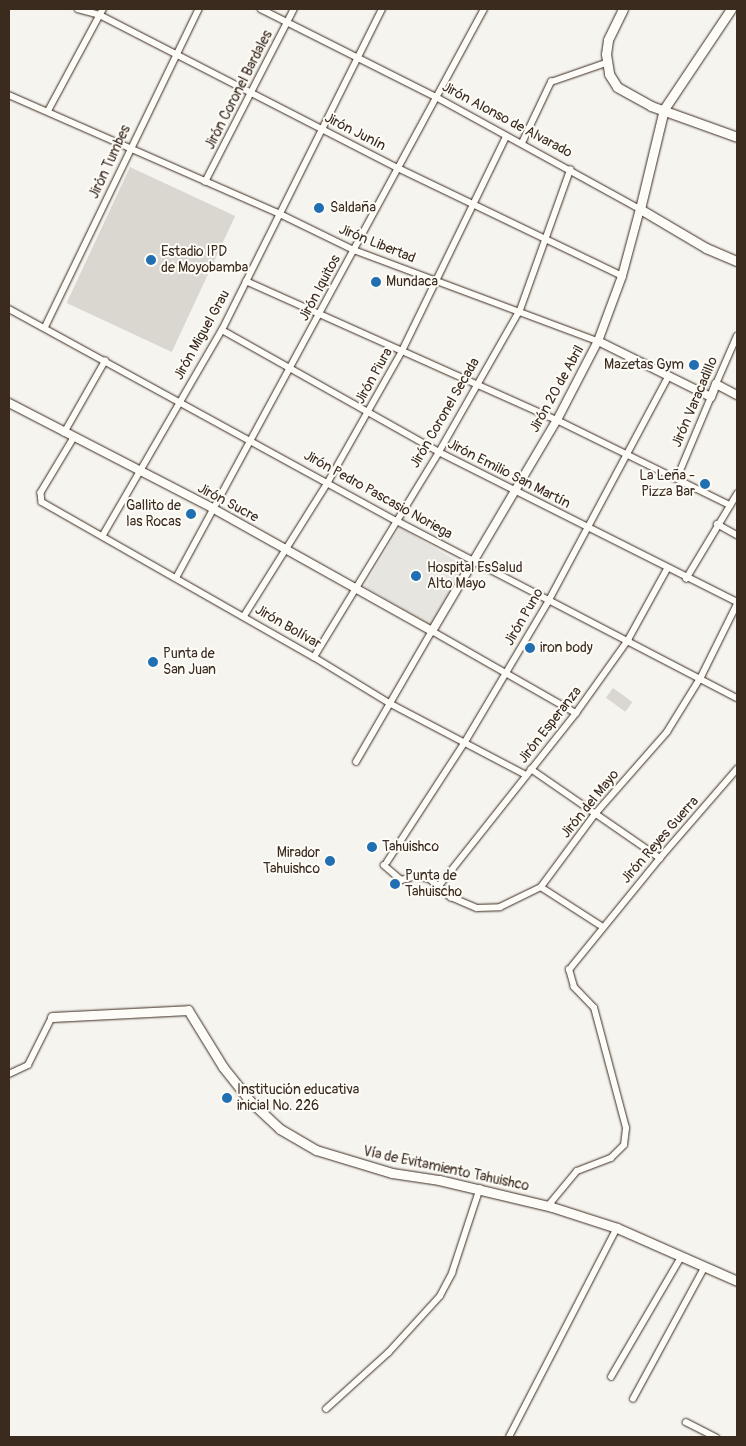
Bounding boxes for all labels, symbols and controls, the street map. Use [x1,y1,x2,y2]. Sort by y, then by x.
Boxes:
street label: Jirón Coronel Bardales [202,28,276,152]
street label: Jirón Alonso de Alvarado [439,79,575,161]
street label: Jirón Junín [322,109,388,155]
street label: Jirón Tumbes [86,123,134,201]
place label: Saldaña [330,200,376,216]
marker: Saldaña [312,201,326,215]
street label: Jirón Libertad [336,221,418,267]
place label: Estadio IPD de Moyobamba [161,244,248,276]
street label: Jirón Iquitos [296,252,344,324]
marker: Estadio IPD de Moyobamba [145,254,157,266]
place label: Mundaca [386,274,438,290]
marker: Mundaca [370,276,382,288]
street label: Jirón Miguel Grau [170,287,234,383]
street label: Jirón 20 de Abril [526,343,588,435]
street label: Jirón Piura [352,345,396,407]
street label: Jirón Varacadillo [668,354,722,450]
street label: Jirón Coronel Secada [407,355,483,471]
place label: Mazetas Gym [604,357,684,373]
marker: Mazetas Gym [688,359,700,371]
street label: Jirón Emilio San Martín [445,436,573,512]
street label: Jirón Pedro Pascasio Noriega [301,447,455,543]
place label: La Leña - Pizza Bar [639,468,695,501]
marker: La Leña - Pizza Bar [699,478,711,490]
street label: Jirón Sucre [195,480,261,526]
place label: Gallito de las Rocas [126,498,181,530]
marker: Gallito de las Rocas [185,508,197,520]
place label: Hospital EsSalud Alto Mayo [427,560,523,592]
marker: Hospital EsSalud Alto Mayo [409,569,423,583]
street label: Jirón Puno [501,585,547,649]
street label: Jirón Bolívar [252,601,324,653]
place label: iron body [540,640,593,656]
marker: iron body [524,642,536,654]
place label: Punta de San Juan [163,646,216,679]
marker: Punta de San Juan [147,656,159,668]
street label: Jirón Esperanza [515,683,585,767]
street label: Jirón del Mayo [557,766,623,842]
street label: Jirón Reyes Guerra [618,793,702,887]
place label: Tahuishco [382,839,439,855]
marker: Tahuishco [366,841,378,853]
place label: Mirador Tahuishco [263,845,320,878]
marker: Mirador Tahuishco [324,855,336,867]
place label: Punta de Tahuischo [405,868,462,900]
marker: Punta de Tahuischo [389,878,401,890]
place label: Institución educativa inicial No. 226 [237,1082,359,1114]
marker: Institución educativa inicial No. 226 [221,1092,233,1104]
street label: Vía de Evitamiento Tahuishco [361,1143,531,1195]

